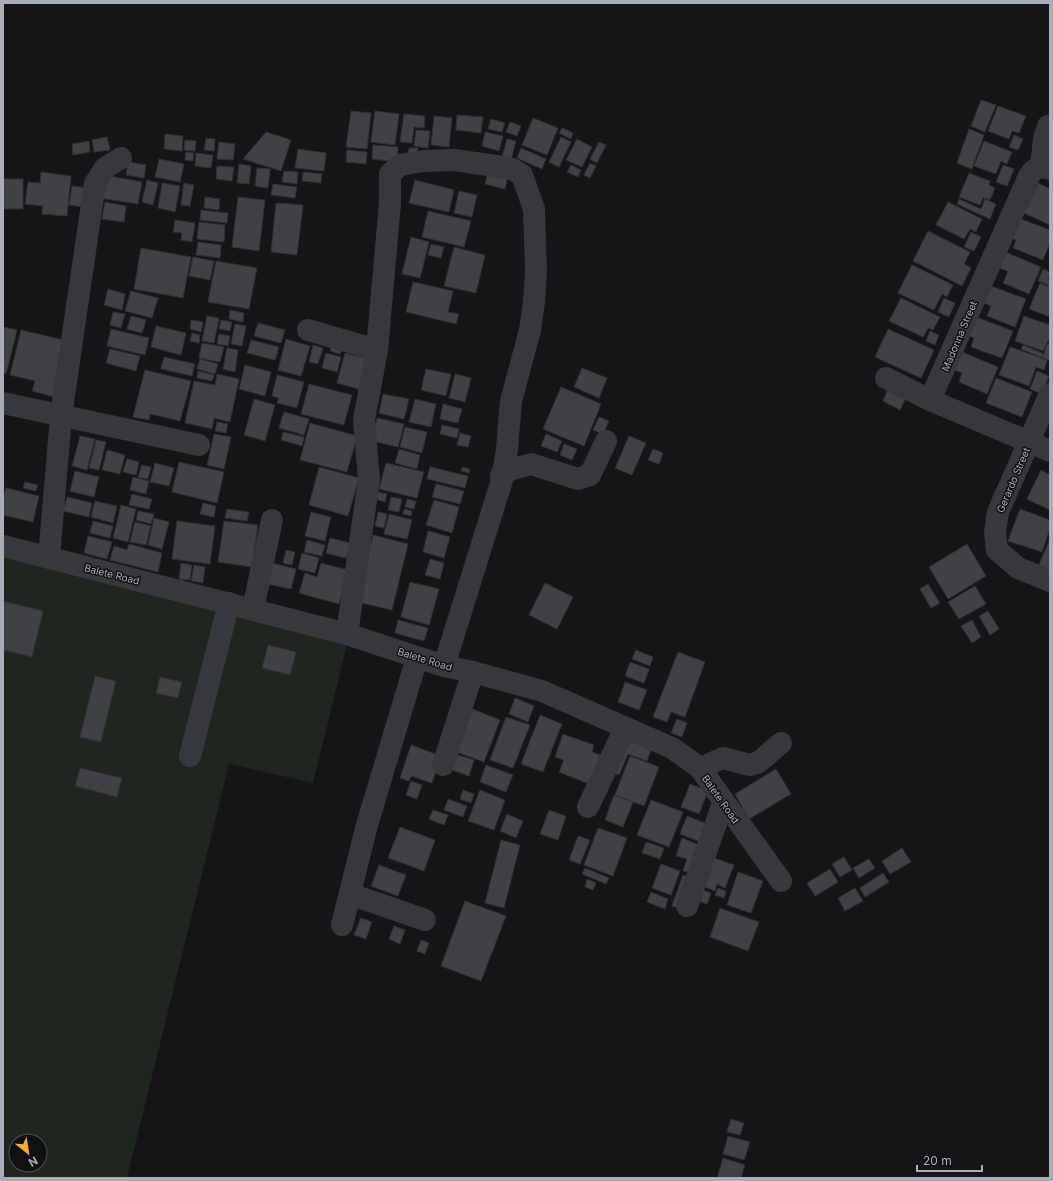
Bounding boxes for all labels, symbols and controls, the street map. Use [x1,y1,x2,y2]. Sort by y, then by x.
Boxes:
street label: Madonna Street [939,298,980,373]
street label: Gerardo Street [994,445,1032,514]
street label: Balete Road [83,561,141,587]
street label: Balete Road [396,645,454,673]
street label: Balete Road [700,772,742,826]
north arrow [8,1133,48,1173]
scale bar [917,1147,982,1173]
text: 20 m [923,1153,952,1168]
text: N [26,1154,40,1170]

